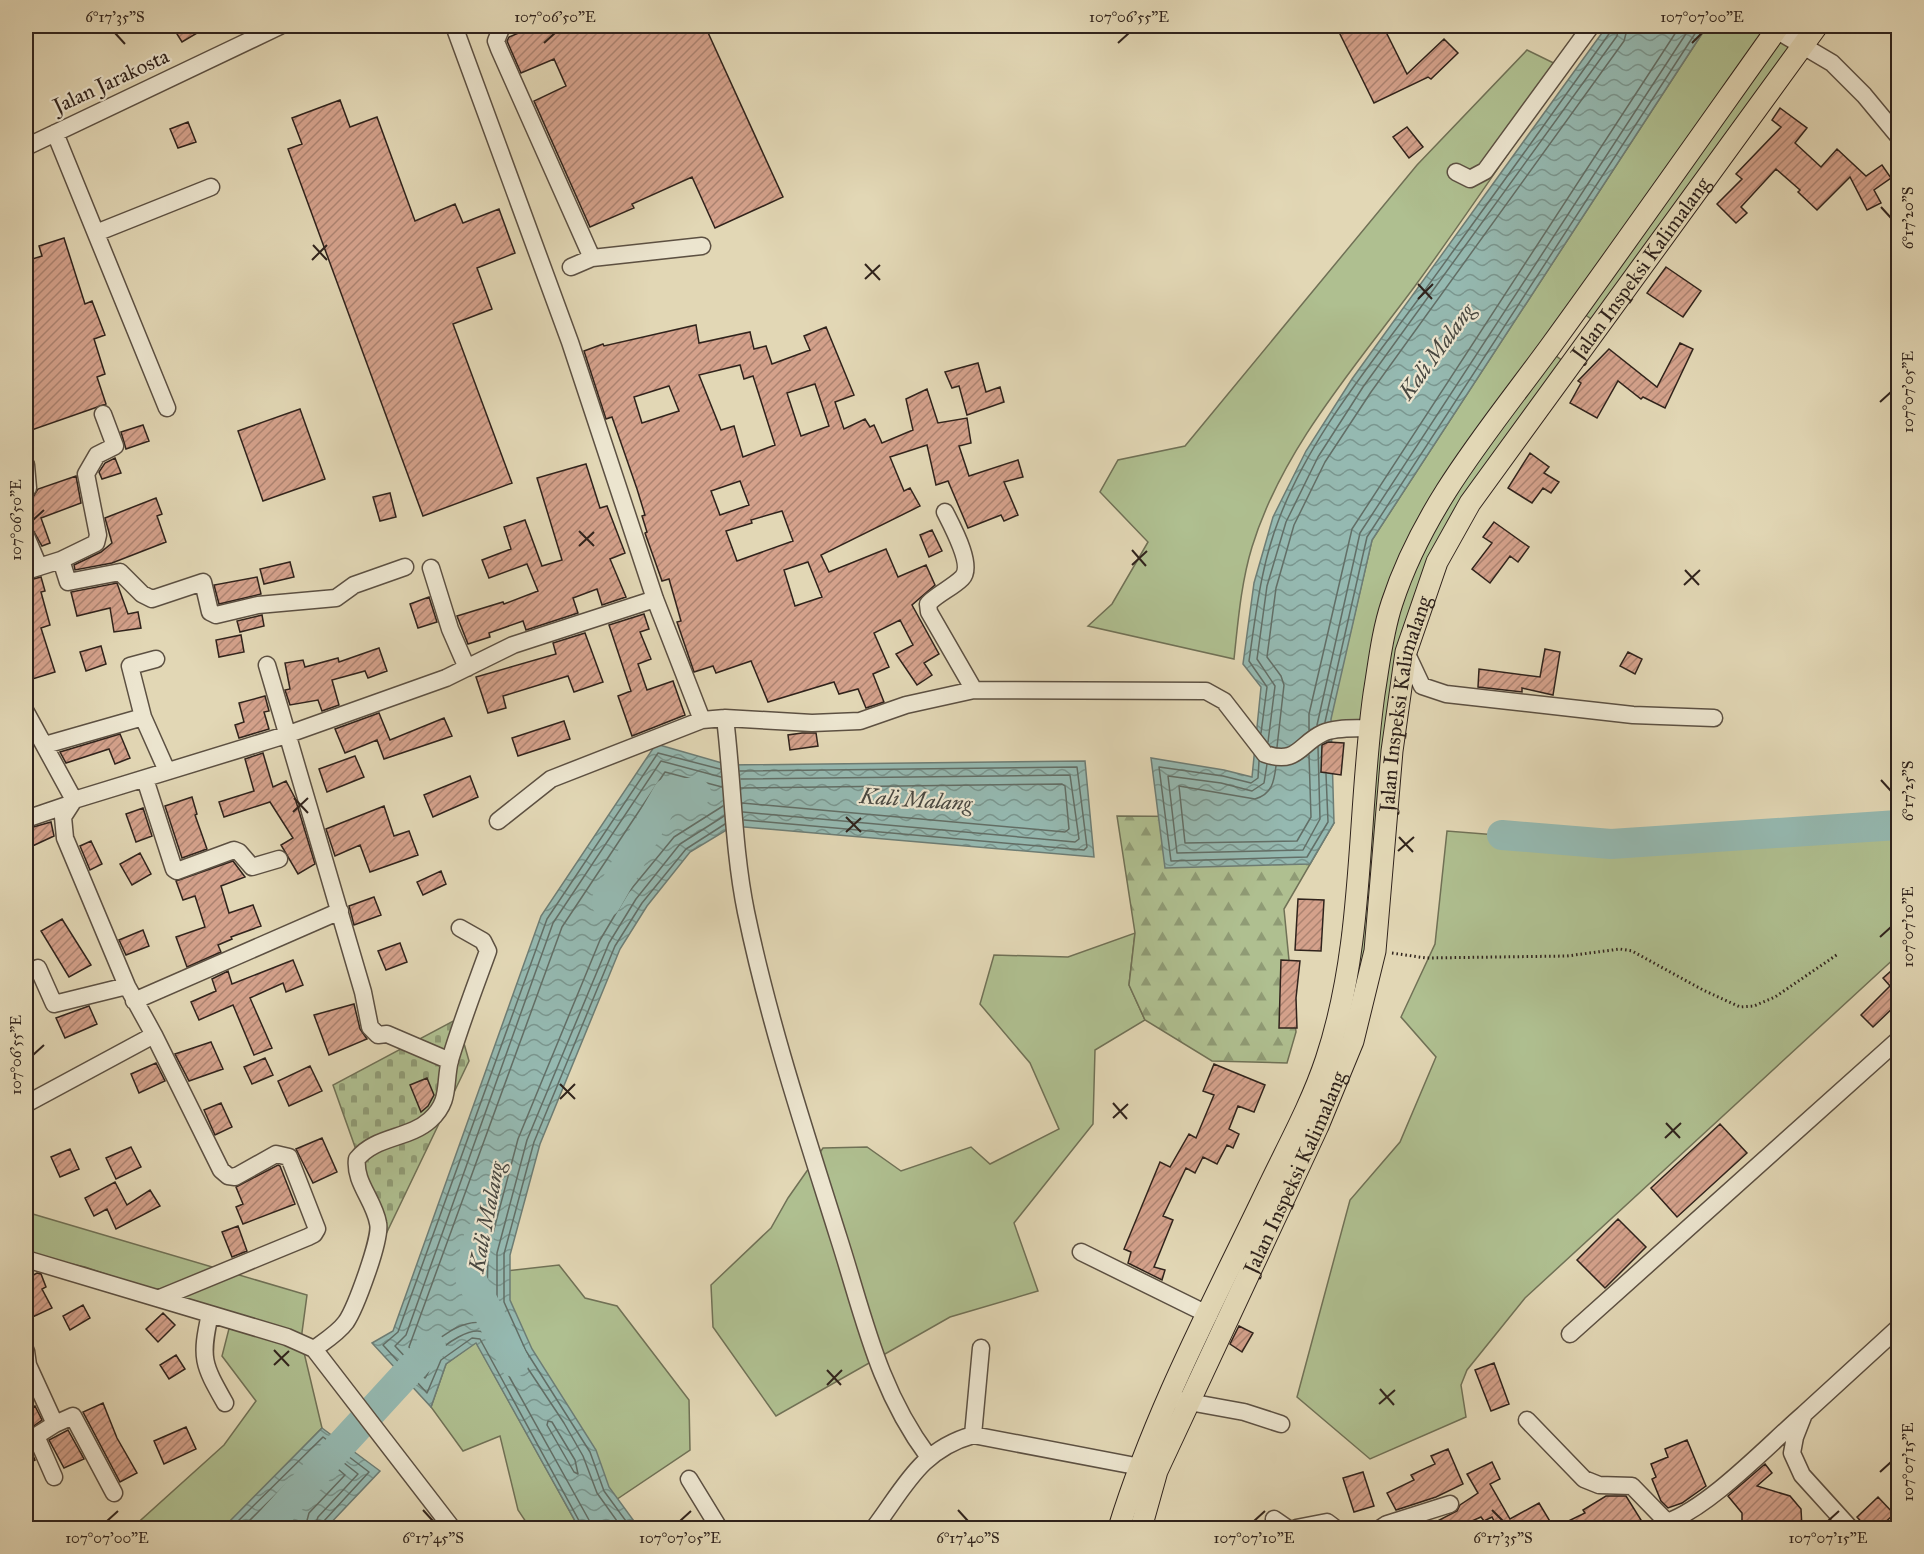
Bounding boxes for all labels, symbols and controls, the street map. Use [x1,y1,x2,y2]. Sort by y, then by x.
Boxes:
text: 6°17'35"S [85,8,145,26]
text: 107°06'50"E [514,8,596,26]
text: 107°06'55"E [1089,8,1169,26]
text: 107°07'00"E [1660,8,1744,26]
street label: Jalan Jarakosta [47,43,173,120]
street label: Jalan Inspeksi Kalimalang [1564,172,1716,367]
text: 6°17'20"S [1899,187,1917,249]
water label: Kali Malang [1392,297,1481,405]
text: 107°07'05"E [1899,351,1917,433]
text: 107°06'50"E [7,479,25,561]
street label: Jalan Inspeksi Kalimalang [1374,592,1437,815]
text: 6°17'25"S [1899,761,1917,821]
water label: Kali Malang [858,782,974,817]
text: 107°07'10"E [1899,886,1917,967]
text: 107°06'55"E [7,1015,25,1095]
street label: Jalan Inspeksi Kalimalang [1237,1067,1352,1280]
water label: Kali Malang [462,1158,511,1276]
text: 107°07'15"E [1899,1422,1917,1502]
text: 107°07'00"E [65,1529,149,1547]
text: 6°17'45"S [402,1529,464,1547]
text: 107°07'05"E [639,1529,721,1547]
text: 6°17'40"S [936,1529,1000,1547]
text: 107°07'10"E [1214,1529,1295,1547]
text: 6°17'35"S [1473,1529,1533,1547]
text: 107°07'15"E [1788,1529,1868,1547]

